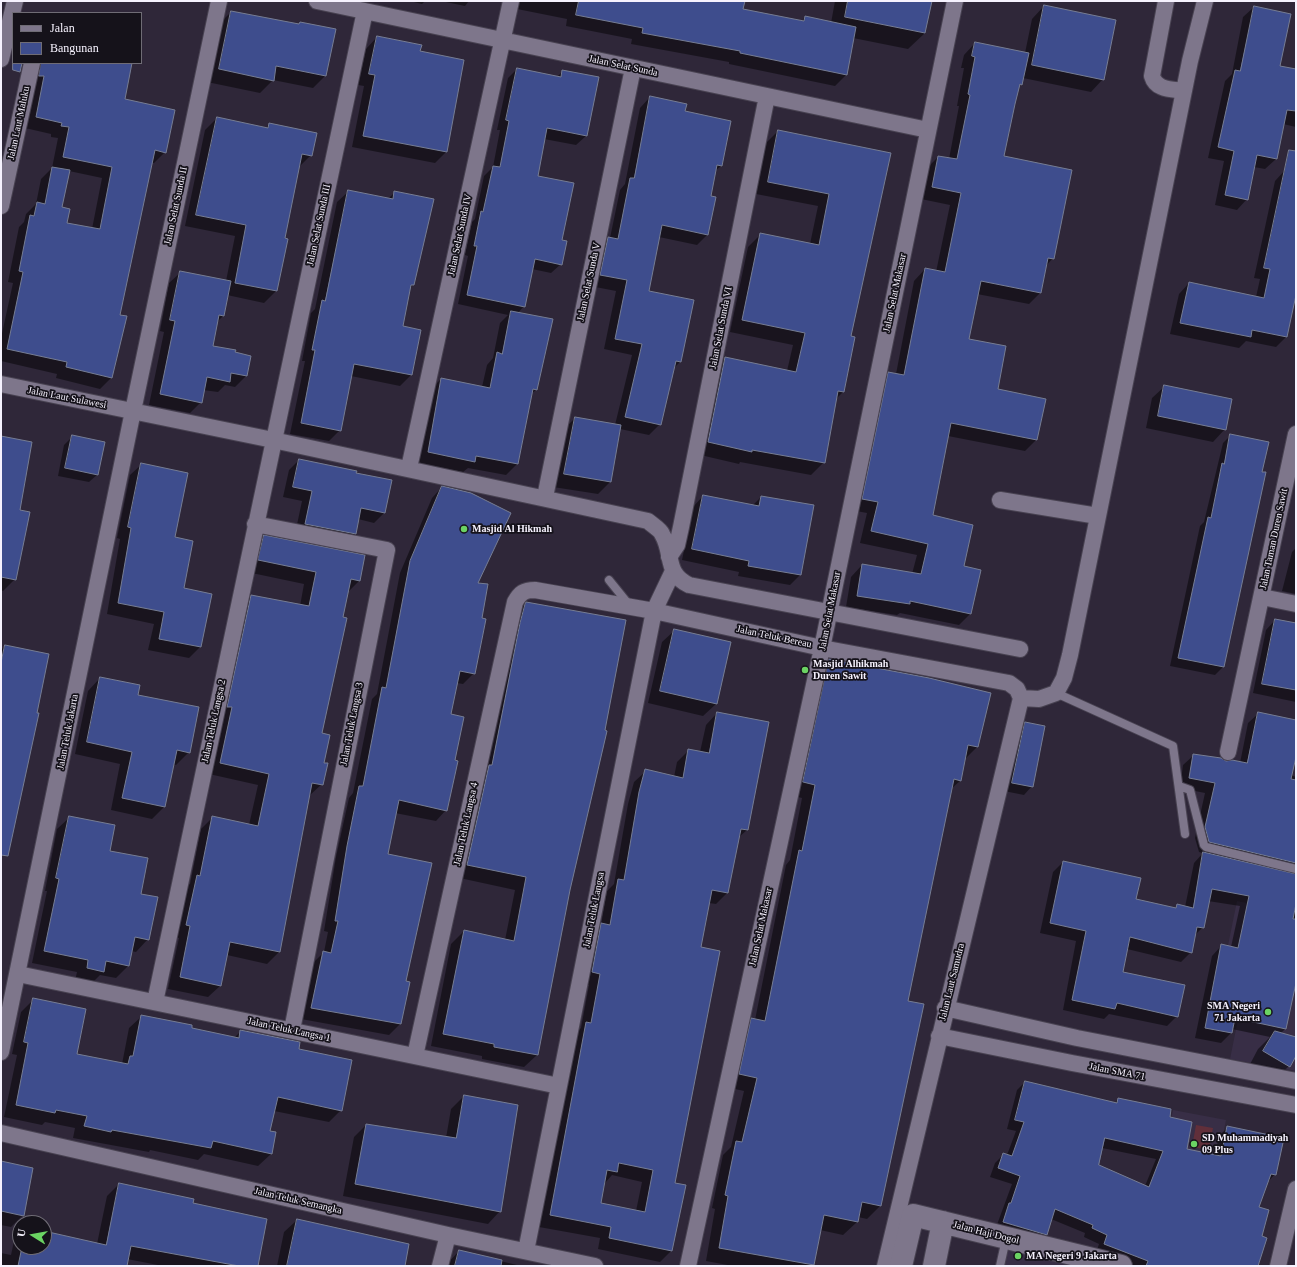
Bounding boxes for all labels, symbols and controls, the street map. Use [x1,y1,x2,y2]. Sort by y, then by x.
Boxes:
legend [12,12,142,64]
text: Jalan [50,21,75,35]
text: Bangunan [50,41,99,55]
street label: Jalan Selat Sunda [587,53,659,79]
street label: Jalan Laut Maluku [5,85,33,161]
street label: Jalan Selat Sunda II [162,166,190,246]
street label: Jalan Selat Sunda III [304,183,334,267]
street label: Jalan Selat Sunda IV [445,193,475,277]
street label: Jalan Selat Sunda V [575,241,603,323]
street label: Jalan Selat Makasar [881,253,909,333]
street label: Jalan Selat Sunda VI [707,286,735,370]
street label: Jalan Laut Sulawesi [27,384,107,412]
street label: Jalan Taman Duren Sawit [1257,487,1291,591]
place label: Masjid Al Hikmah [472,523,552,535]
marker: Masjid Al Hikmah [459,524,469,534]
street label: Jalan Selat Makasar [816,571,844,651]
street label: Jalan Teluk Bereau [735,623,813,651]
place label: Masjid Alhikmah Duren Sawit [813,658,888,682]
marker: Masjid Alhikmah Duren Sawit [800,665,810,675]
street label: Jalan Teluk Langsa 2 [199,678,229,764]
street label: Jalan Teluk Langsa 3 [338,681,366,767]
street label: Jalan Teluk Jakarta [55,693,81,771]
street label: Jalan Teluk Langsa 4 [451,781,481,867]
street label: Jalan Teluk Langsa [581,871,607,949]
street label: Jalan Selat Makasar [747,887,775,967]
street label: Jalan Laut Samudra [937,942,967,1022]
place label: SMA Negeri 71 Jakarta [1207,1000,1260,1024]
marker: SMA Negeri 71 Jakarta [1263,1007,1273,1017]
street label: Jalan Teluk Langsa 1 [246,1015,332,1045]
street label: Jalan SMA 71 [1088,1061,1146,1083]
place label: SD Muhammadiyah 09 Plus [1202,1132,1288,1156]
marker: SD Muhammadiyah 09 Plus [1189,1139,1199,1149]
street label: Jalan Teluk Semangka [253,1185,343,1217]
north arrow [12,1215,52,1255]
street label: Jalan Haji Dogol [952,1219,1020,1247]
text: U [15,1228,28,1238]
place label: MA Negeri 9 Jakarta [1026,1250,1117,1262]
marker: MA Negeri 9 Jakarta [1013,1251,1023,1261]

